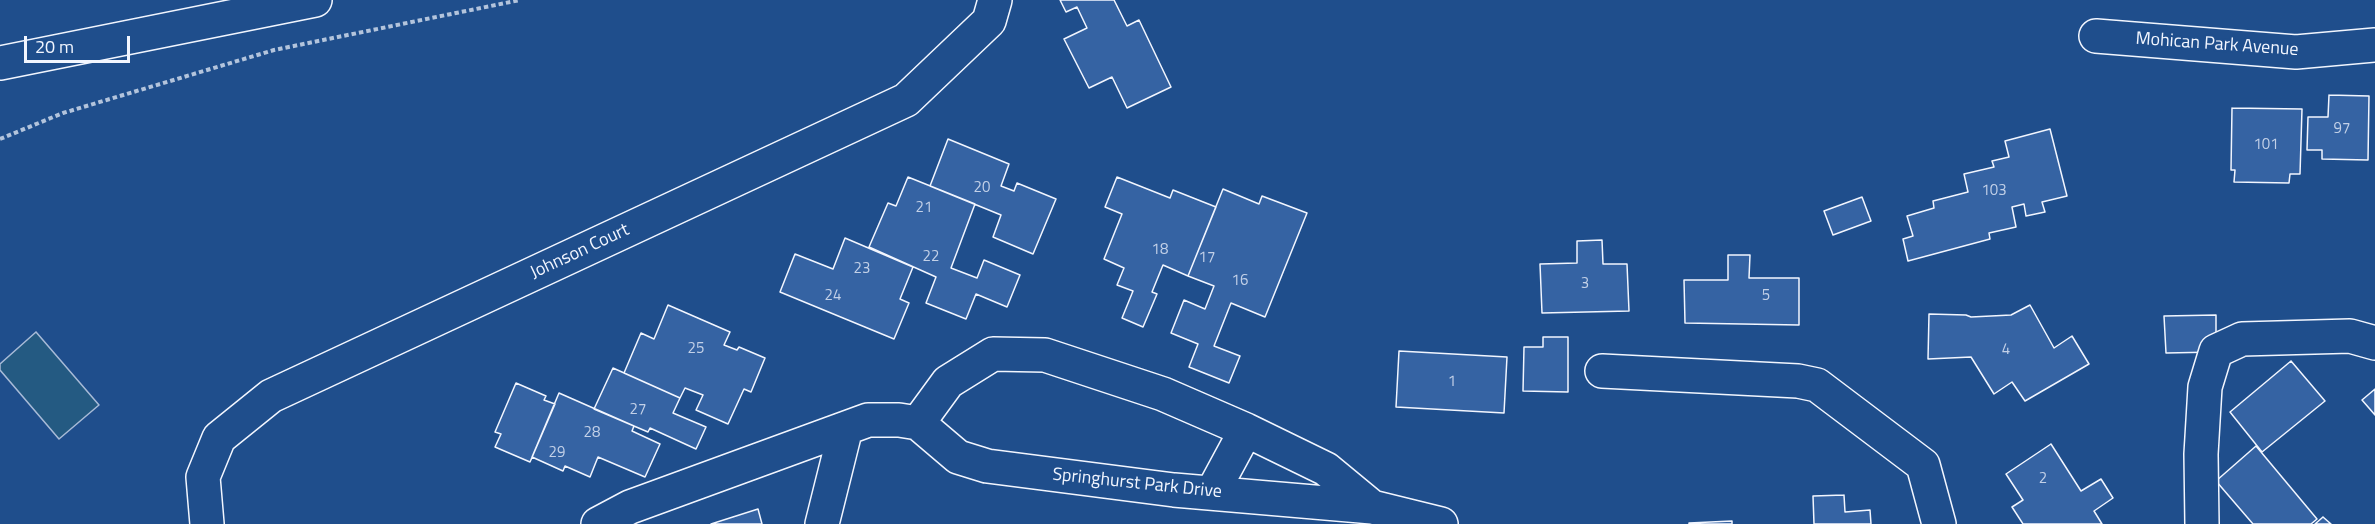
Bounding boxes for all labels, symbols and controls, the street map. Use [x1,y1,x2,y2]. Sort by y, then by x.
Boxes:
scale bar [27,24,134,62]
street label: Mohican Park Avenue [2135,29,2299,61]
text: 20 m [35,33,74,60]
house number: 97 [2334,120,2350,138]
house number: 101 [2253,136,2279,154]
house number: 20 [974,179,990,197]
house number: 103 [1981,182,2007,200]
house number: 21 [916,199,932,217]
street label: Johnson Court [527,220,633,284]
house number: 18 [1152,241,1168,259]
house number: 22 [923,248,939,266]
house number: 17 [1199,249,1215,267]
house number: 23 [854,260,870,278]
house number: 16 [1232,272,1248,290]
house number: 3 [1581,275,1589,293]
house number: 24 [825,287,841,305]
house number: 5 [1762,287,1770,305]
house number: 25 [688,340,704,358]
house number: 4 [2002,341,2010,359]
house number: 1 [1448,373,1456,391]
house number: 27 [630,401,646,419]
house number: 28 [584,424,600,442]
house number: 29 [549,444,565,462]
street label: Springhurst Park Drive [1051,464,1223,504]
house number: 2 [2039,470,2047,488]

